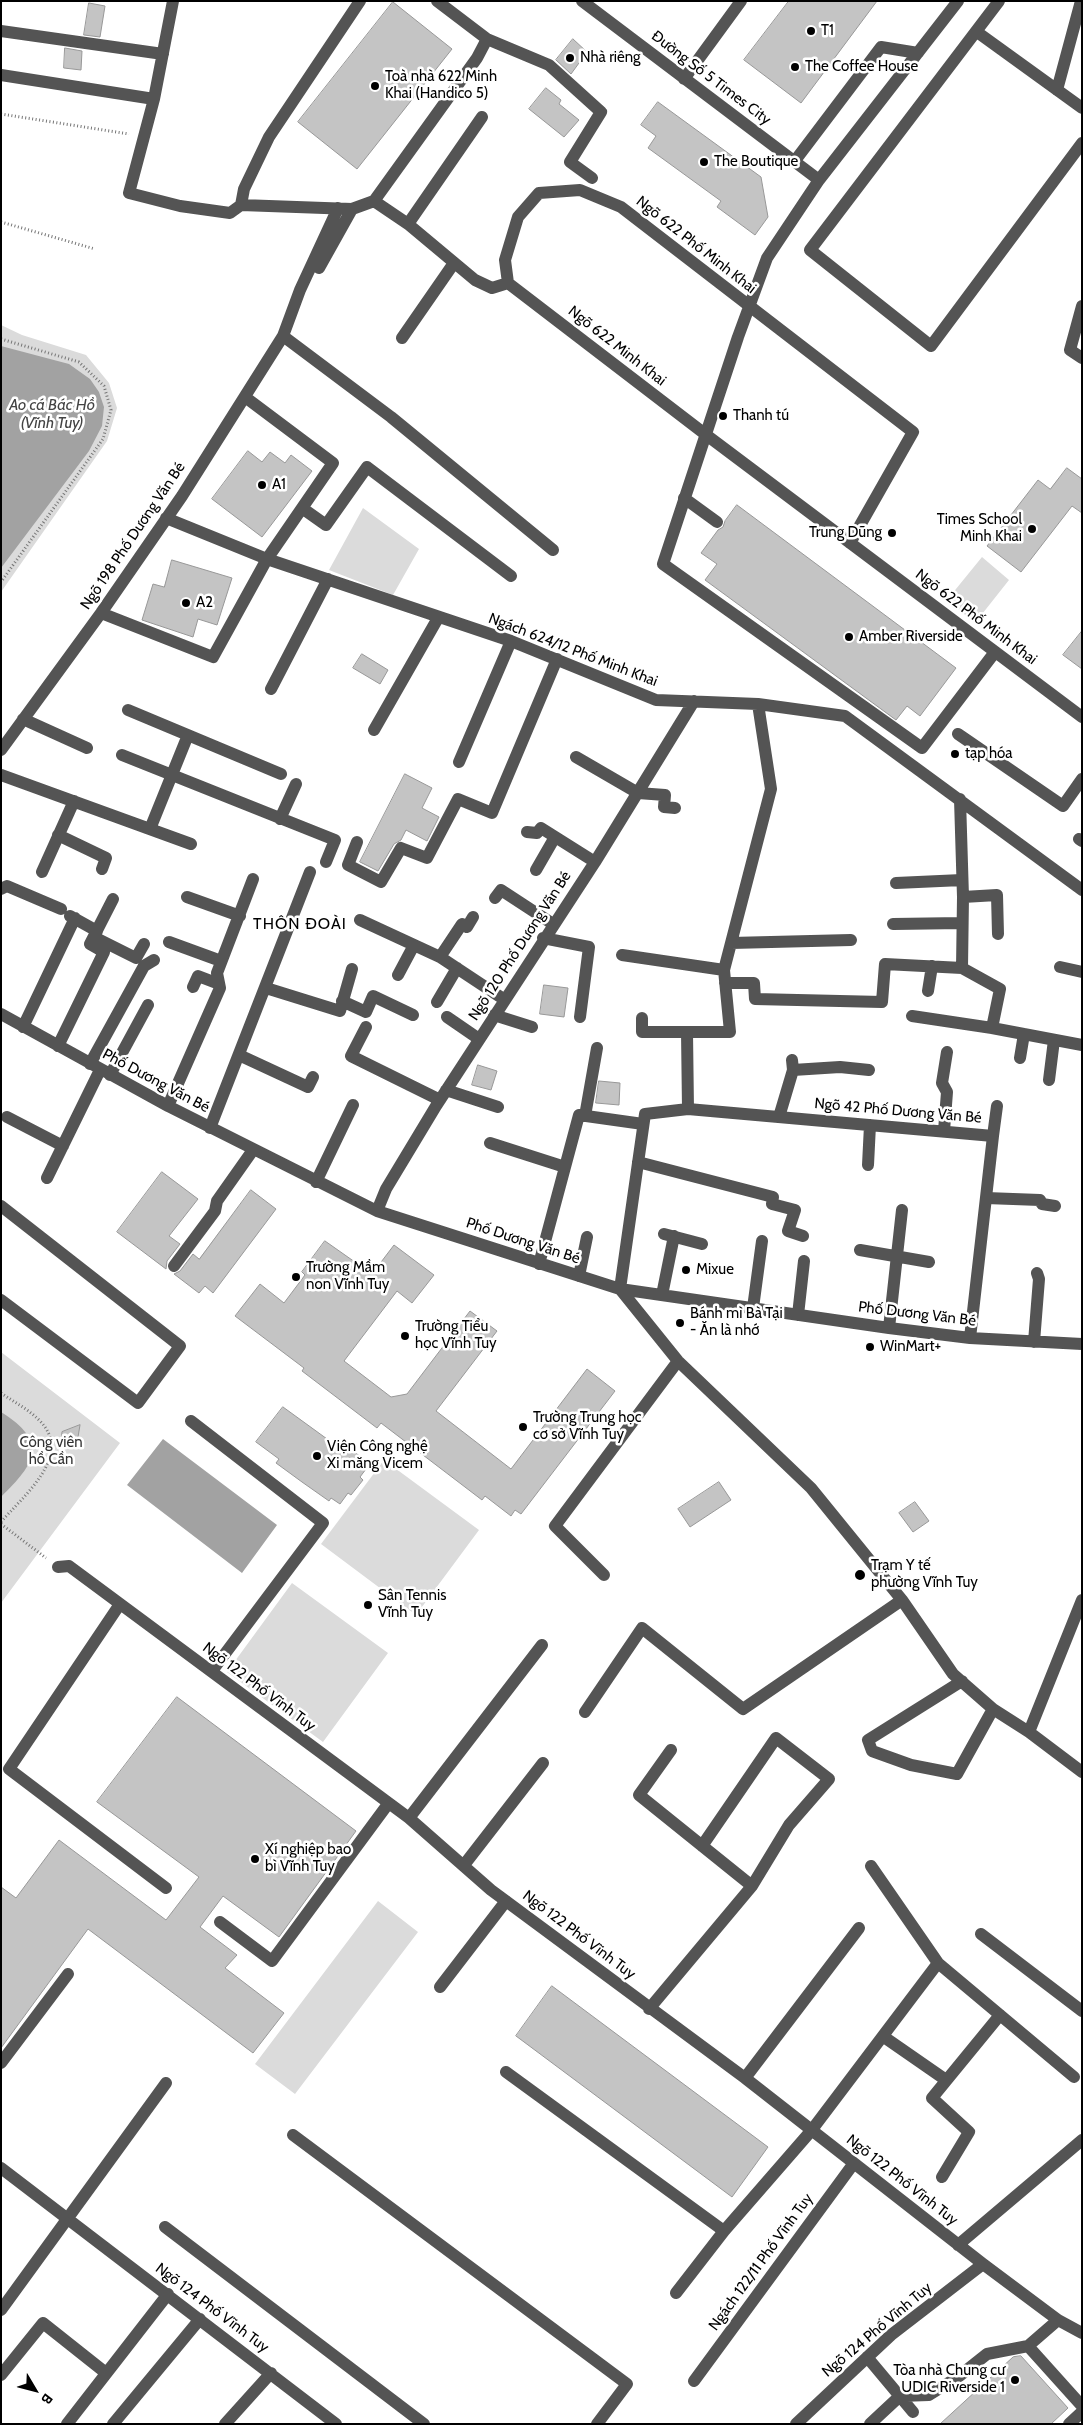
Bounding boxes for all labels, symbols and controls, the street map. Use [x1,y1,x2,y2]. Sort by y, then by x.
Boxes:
place label: T1 [821,22,834,40]
marker: T1 [805,25,817,37]
street label: Đường Số 5 Times City [648,27,774,129]
place label: Nhà riêng [580,49,641,67]
marker: Nhà riêng [564,52,576,64]
place label: The Coffee House [805,58,918,76]
marker: The Coffee House [789,61,801,73]
place label: Toà nhà 622 Minh Khai (Handico 5) [385,68,497,103]
marker: Toà nhà 622 Minh Khai (Handico 5) [369,80,381,92]
place label: The Boutique [714,153,798,171]
marker: The Boutique [698,156,710,168]
street label: Ngõ 622 Phố Minh Khai [632,193,760,297]
street label: Ngõ 622 Minh Khai [565,302,669,390]
water label: Ao cá Bác Hồ (Vĩnh Tuy) [9,395,95,433]
place label: Thanh tú [733,407,789,425]
marker: Thanh tú [717,410,729,422]
street label: Ngõ 198 Phố Dương Văn Bé [77,459,189,613]
place label: A1 [272,476,286,494]
marker: A1 [256,479,268,491]
place label: Times School Minh Khai [937,511,1022,546]
marker: Times School Minh Khai [1026,523,1038,535]
place label: Trung Dũng [809,524,882,542]
marker: Trung Dũng [886,527,898,539]
street label: Ngõ 622 Phố Minh Khai [912,565,1040,669]
place label: A2 [196,594,213,612]
marker: A2 [180,597,192,609]
street label: Ngách 624/12 Phố Minh Khai [486,609,660,691]
place label: Amber Riverside [859,628,963,646]
marker: Amber Riverside [843,631,855,643]
place label: tạp hóa [965,745,1013,763]
marker: tạp hóa [949,748,961,760]
street label: Ngõ 120 Phố Dương Văn Bé [465,868,575,1024]
district label: THÔN ĐOÀI [252,914,348,934]
street label: Phố Dương Văn Bé [99,1045,213,1117]
street label: Ngõ 42 Phố Dương Văn Bé [814,1095,982,1127]
street label: Phố Dương Văn Bé [464,1214,582,1268]
place label: Trường Mầm non Vĩnh Tuy [306,1259,389,1294]
place label: Mixue [696,1261,734,1279]
marker: Mixue [680,1264,692,1276]
marker: Trường Mầm non Vĩnh Tuy [290,1271,302,1283]
street label: Phố Dương Văn Bé [857,1298,977,1330]
place label: Bánh mì Bà Tại - Ăn là nhớ [690,1305,783,1340]
marker: Bánh mì Bà Tại - Ăn là nhớ [674,1317,686,1329]
place label: Trường Tiểu học Vĩnh Tuy [415,1318,497,1353]
marker: Trường Tiểu học Vĩnh Tuy [399,1330,411,1342]
place label: WinMart+ [880,1338,941,1356]
marker: WinMart+ [864,1341,876,1353]
place label: Trường Trung học cơ sở Vĩnh Tuy [533,1409,641,1444]
marker: Trường Trung học cơ sở Vĩnh Tuy [517,1421,529,1433]
park label: Công viên hồ Cần [19,1434,83,1469]
place label: Viện Công nghệ Xi măng Vicem [327,1438,428,1473]
marker: Viện Công nghệ Xi măng Vicem [311,1450,323,1462]
place label: Trạm Y tế phường Vĩnh Tuy [871,1557,978,1592]
marker: Trạm Y tế phường Vĩnh Tuy [853,1568,867,1582]
place label: Sân Tennis Vĩnh Tuy [378,1587,446,1622]
marker: Sân Tennis Vĩnh Tuy [362,1599,374,1611]
street label: Ngõ 122 Phố Vĩnh Tuy [199,1639,319,1735]
place label: Xí nghiệp bao bì Vĩnh Tuy [265,1841,351,1876]
marker: Xí nghiệp bao bì Vĩnh Tuy [249,1853,261,1865]
street label: Ngõ 122 Phố Vĩnh Tuy [519,1887,639,1983]
street label: Ngõ 122 Phố Vĩnh Tuy [843,2131,961,2229]
street label: Ngách 122/11 Phố Vĩnh Tuy [705,2190,817,2334]
street label: Ngõ 124 Phố Vĩnh Tuy [152,2259,272,2357]
street label: Ngõ 124 Phố Vĩnh Tuy [819,2279,935,2381]
place label: Tòa nhà Chung cư UDIC Riverside 1 [893,2362,1005,2397]
north arrow [10,2365,60,2415]
marker: Tòa nhà Chung cư UDIC Riverside 1 [1009,2374,1021,2386]
text: B [37,2390,57,2408]

